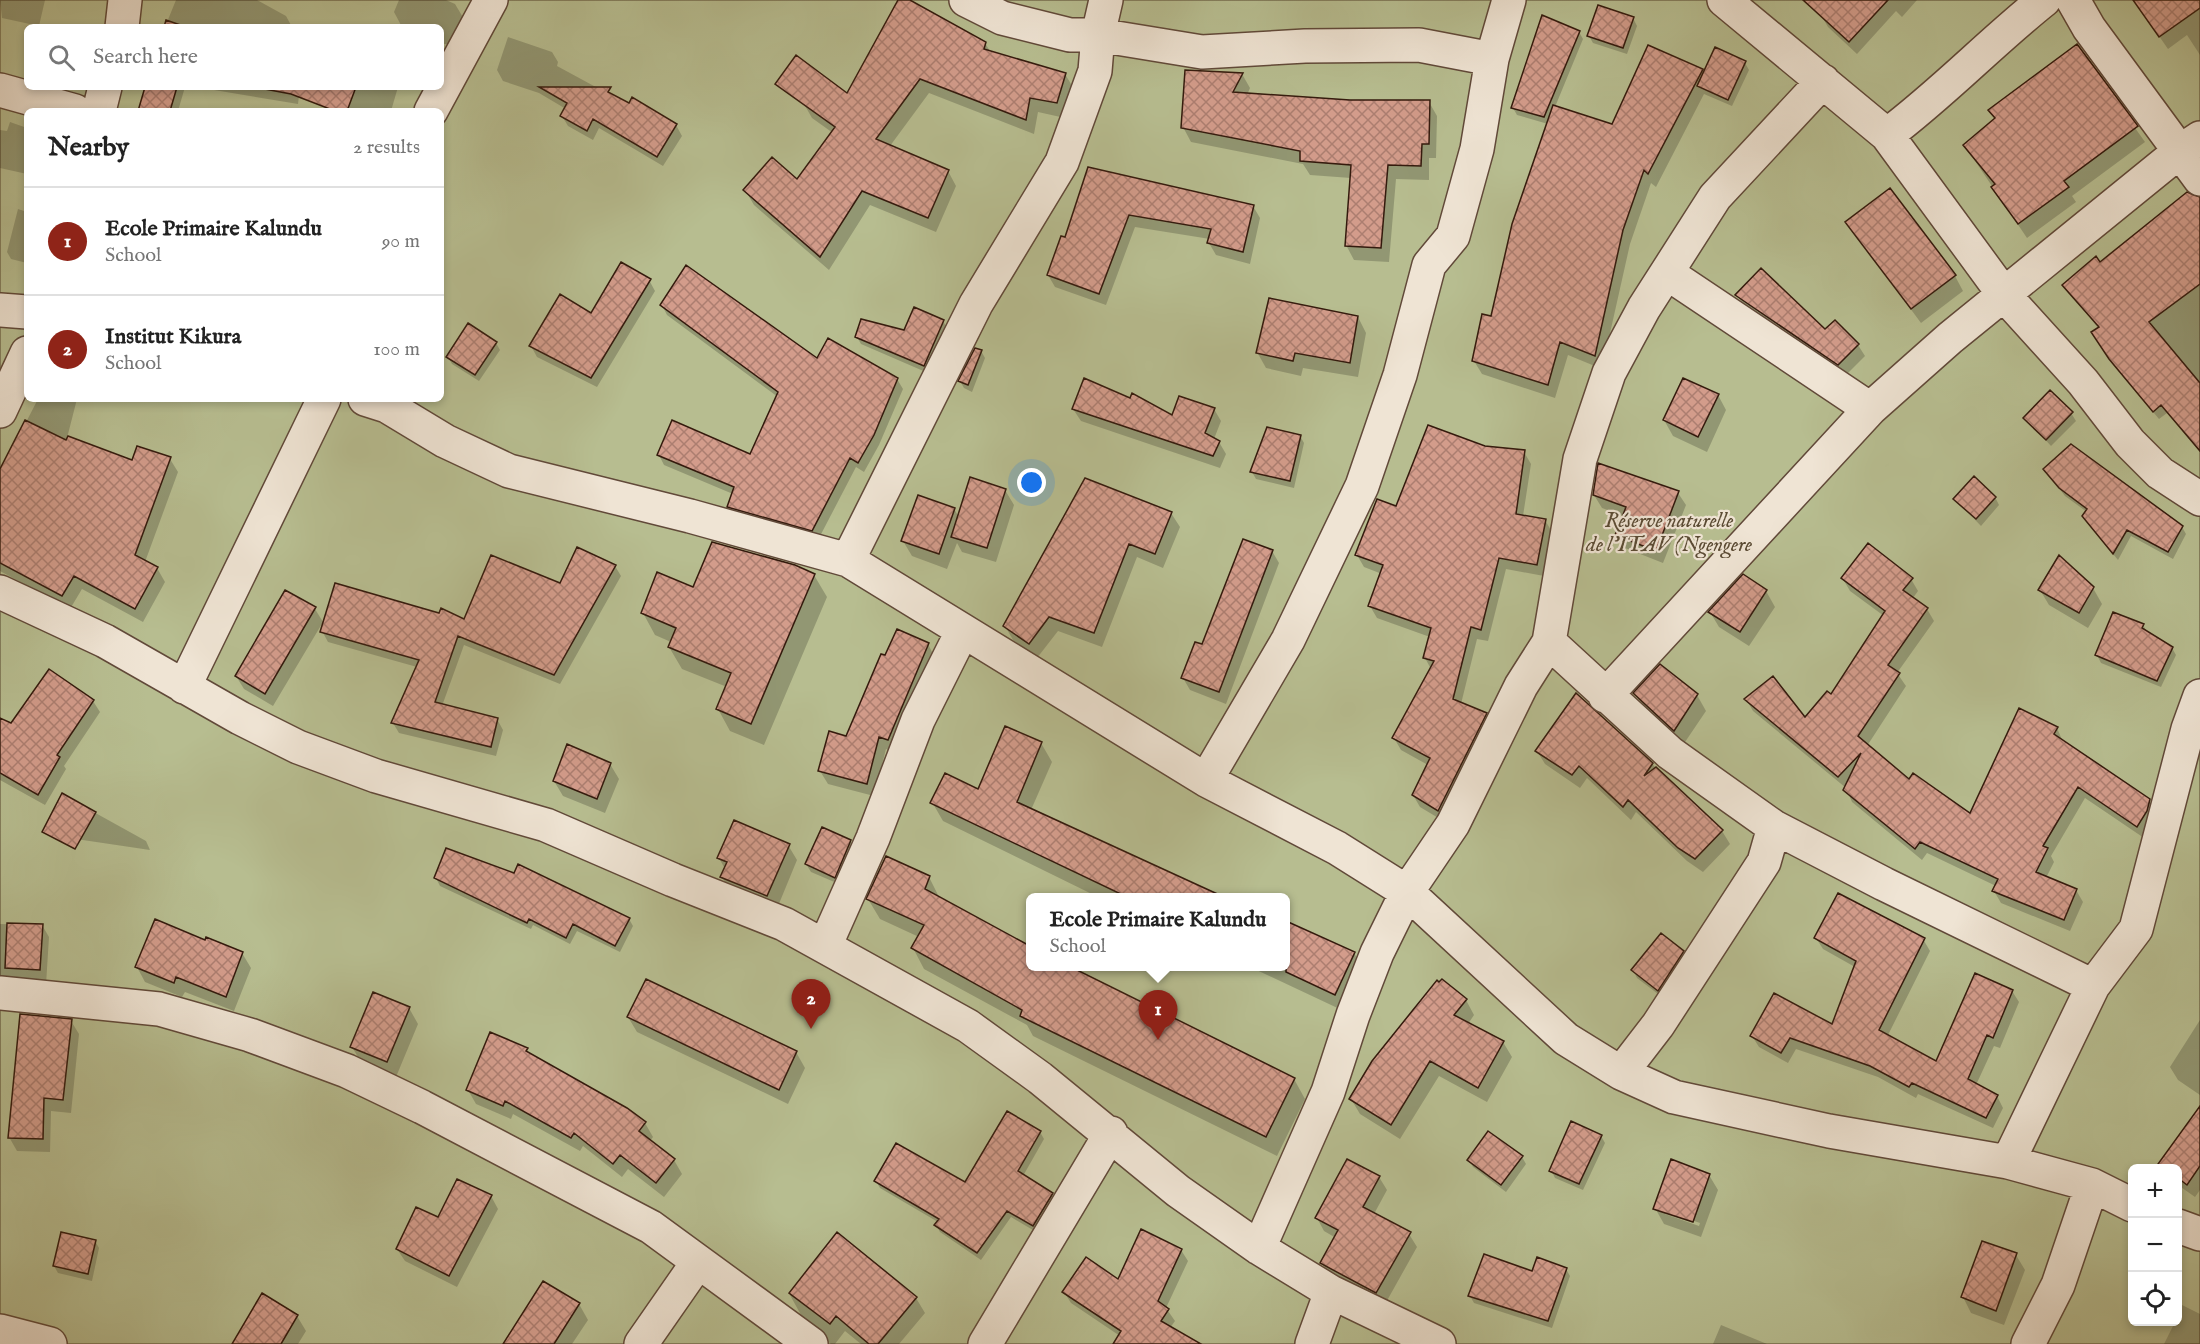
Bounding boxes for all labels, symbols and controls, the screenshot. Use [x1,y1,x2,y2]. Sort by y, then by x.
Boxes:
search box [24,24,444,90]
icon: search [45,41,78,74]
text: Search here [93,43,198,71]
text: Nearby [48,131,129,164]
text: 2 results [353,135,420,160]
text: Ecole Primaire Kalundu [105,215,322,243]
text: 1 [64,229,71,254]
text: 90 m [382,229,420,254]
text: School [105,243,161,268]
text: Institut Kikura [105,323,241,351]
text: 2 [63,337,72,362]
text: 100 m [373,337,420,362]
text: School [105,351,161,376]
your location [1017,468,1046,497]
park label: Réserve naturelle de l'ITAV (Ngengere [1585,508,1752,559]
popup [1026,893,1290,971]
text: Ecole Primaire Kalundu [1050,906,1266,934]
text: School [1050,934,1106,959]
pin: 2 [792,980,830,1029]
pin: 1 [1138,990,1178,1040]
map controls [2128,1164,2182,1326]
button: + [2128,1164,2182,1218]
button: − [2128,1218,2182,1272]
button: locate [2128,1272,2182,1326]

